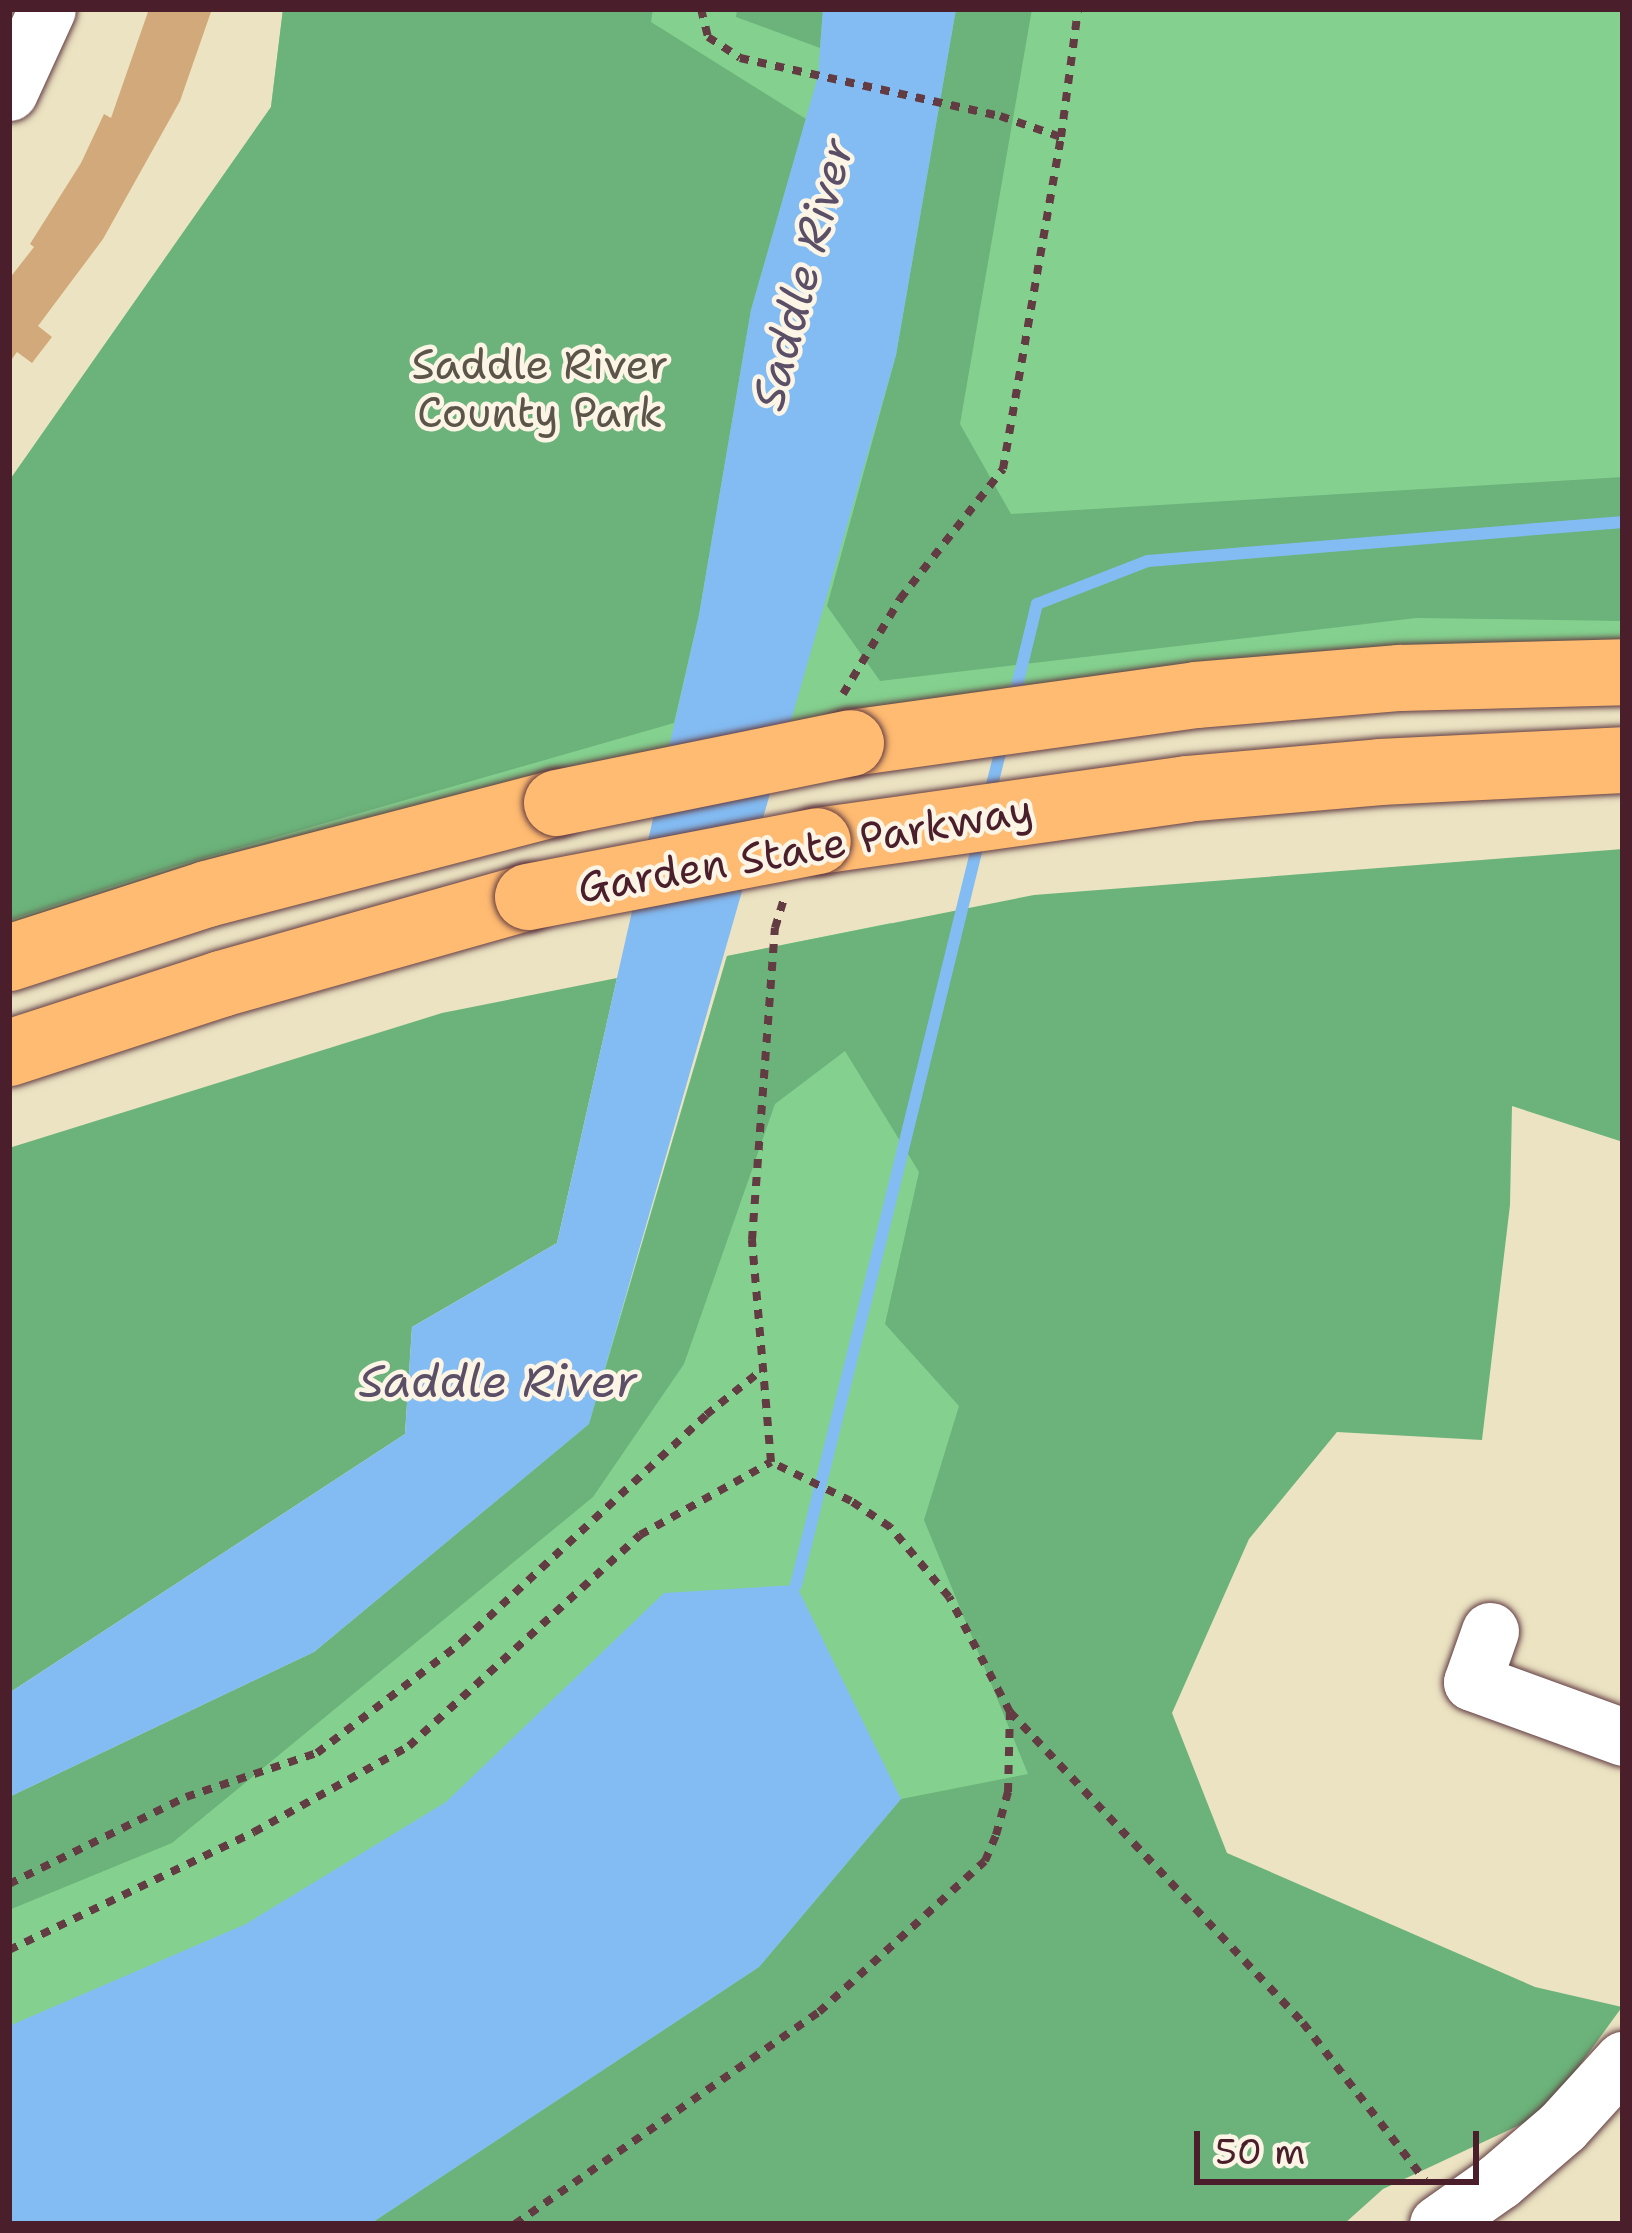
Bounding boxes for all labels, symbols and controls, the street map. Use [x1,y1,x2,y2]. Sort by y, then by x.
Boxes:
water label: Saddle River [741,132,865,416]
park label: Saddle River County Park [412,339,668,437]
street label: Garden State Parkway [573,783,1037,913]
water label: Saddle River [359,1355,637,1409]
scale bar [1200,2107,1485,2181]
text: 50 m [1215,2127,1305,2176]

